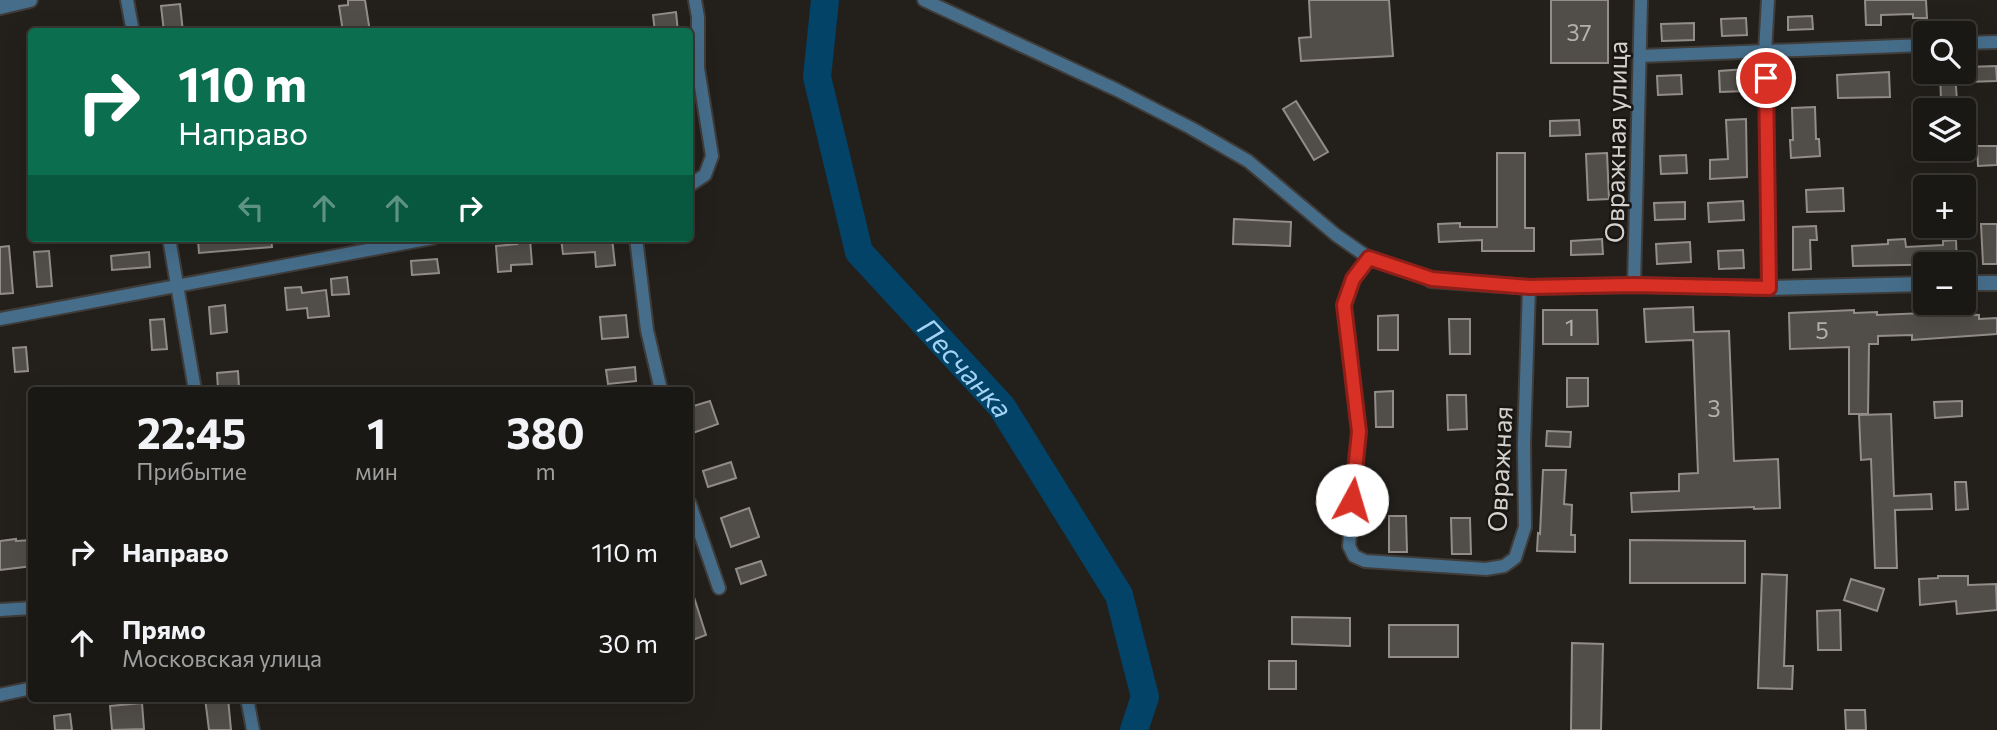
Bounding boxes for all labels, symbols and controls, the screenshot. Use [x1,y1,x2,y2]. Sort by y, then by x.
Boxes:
house number: 37 [1566,18,1592,46]
map controls [1913,21,1976,315]
button: search [1913,21,1976,84]
street label: Овражная улица [1598,41,1632,243]
pin [1736,48,1796,108]
text: 110 m [178,52,307,112]
icon: right [63,56,154,147]
icon: arrive [1747,59,1785,97]
button: layers [1913,98,1976,161]
text: Направо [178,112,308,152]
button: + [1913,175,1976,238]
icon: left [232,189,270,227]
icon: ahead [305,189,343,227]
icon: ahead [378,189,416,227]
icon: right [451,189,489,227]
button: − [1913,252,1976,315]
water label: Песчанка [911,311,1021,424]
house number: 1 [1565,313,1575,341]
house number: 5 [1815,316,1829,344]
house number: 3 [1707,394,1721,422]
street label: Овражная [1480,405,1518,533]
text: 22:45 [137,406,246,458]
text: 1 [367,406,386,458]
text: 380 [506,406,585,458]
text: Прибытие [136,457,247,485]
text: мин [355,457,398,485]
text: m [535,457,555,485]
position arrow [1315,463,1389,537]
icon: right [63,533,101,571]
text: Направо [122,536,229,567]
text: 110 m [591,536,658,567]
text: Прямо [122,613,206,644]
icon: ahead [63,624,101,662]
text: 30 m [599,627,658,658]
text: Московская улица [122,644,322,672]

